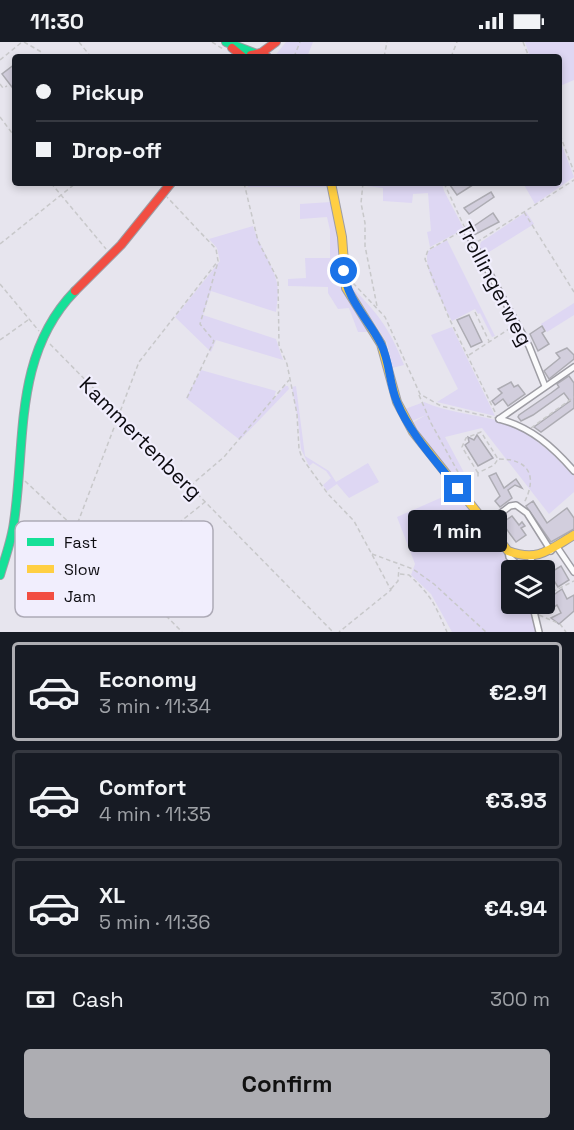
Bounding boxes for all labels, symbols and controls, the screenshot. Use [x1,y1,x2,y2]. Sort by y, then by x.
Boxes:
text: 11:30 [30,7,84,35]
text: Pickup [72,78,144,106]
text: Drop-off [72,136,162,164]
street label: Trollingerweg [451,218,539,350]
route start [330,257,357,284]
street label: Kammertenberg [74,371,208,505]
route end [444,475,471,502]
callout: 1 min [408,510,508,552]
text: 1 min [433,518,482,544]
legend [15,521,213,617]
text: Fast [64,532,97,553]
text: Slow [64,559,100,580]
map controls [501,560,555,614]
button: layers [501,560,555,614]
text: Jam [64,586,96,607]
icon: car [27,665,81,719]
text: Economy [99,665,197,693]
text: €2.91 [489,678,547,706]
text: 3 min · 11:34 [99,693,211,719]
icon: car [27,773,81,827]
text: Comfort [99,773,187,801]
text: €3.93 [485,786,547,814]
text: 4 min · 11:35 [99,801,211,827]
icon: car [27,881,81,935]
text: XL [99,881,125,909]
text: €4.94 [484,894,547,922]
text: 5 min · 11:36 [99,909,211,935]
icon: cash [24,983,57,1016]
text: Cash [72,985,124,1013]
text: 300 m [490,986,550,1012]
button: Confirm [24,1049,550,1118]

